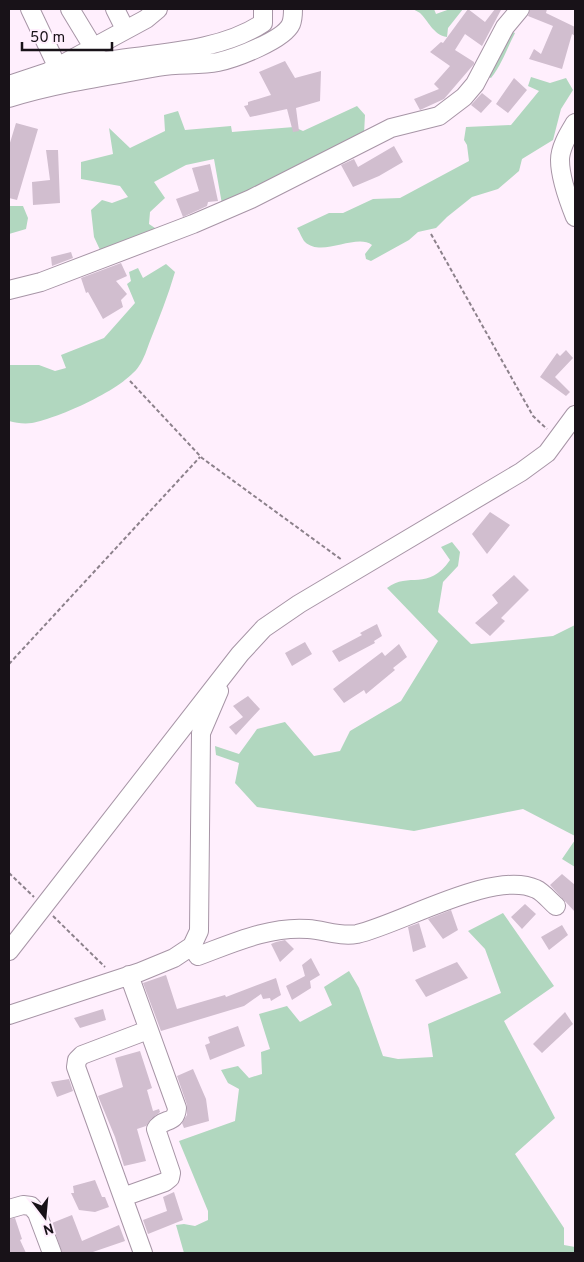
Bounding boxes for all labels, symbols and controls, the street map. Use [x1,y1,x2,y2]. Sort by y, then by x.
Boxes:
scale bar [22,20,112,52]
text: 50 m [30,29,65,48]
north arrow [20,1192,70,1242]
text: N [41,1218,55,1238]

